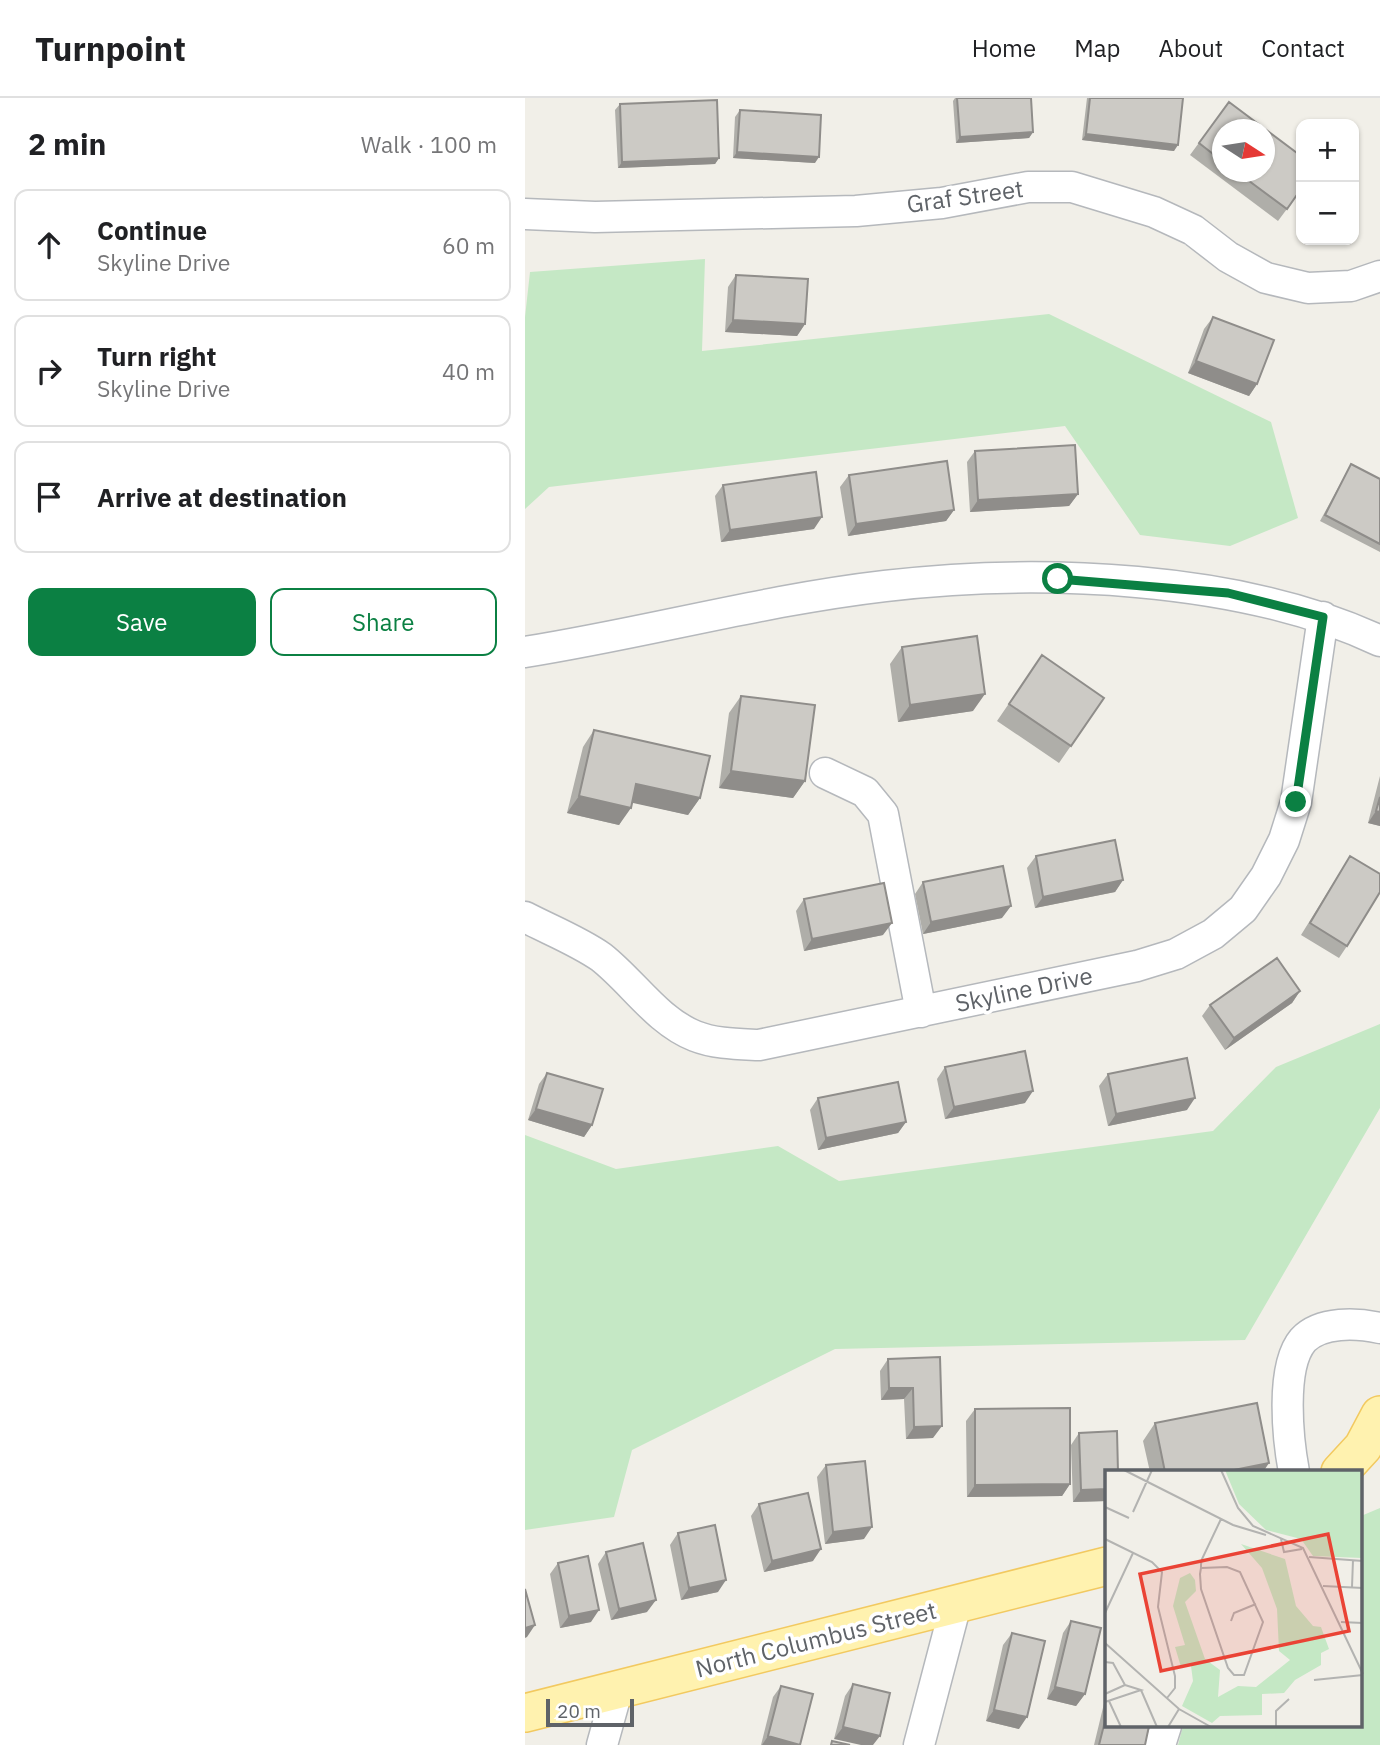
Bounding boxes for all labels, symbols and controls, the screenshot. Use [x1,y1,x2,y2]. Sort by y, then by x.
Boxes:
text: Turnpoint [35,27,186,70]
text: Home [972,32,1036,64]
text: Map [1074,32,1120,64]
text: About [1158,32,1223,64]
text: Contact [1261,32,1345,64]
north arrow [1212,119,1275,182]
map controls [1296,119,1359,245]
button: + [1296,119,1359,182]
text: 2 min [28,124,106,163]
text: Walk · 100 m [361,129,497,159]
street label: Graf Street [904,172,1025,220]
button: − [1296,182,1359,245]
text: Continue [97,213,207,247]
icon: ahead [30,226,68,264]
text: 60 m [442,230,495,260]
text: Skyline Drive [97,247,230,277]
text: Turn right [97,339,216,373]
icon: right [30,352,68,390]
text: 40 m [442,356,495,386]
text: Skyline Drive [97,373,230,403]
icon: arrive [30,478,68,516]
text: Arrive at destination [97,480,347,514]
route start [1042,563,1073,594]
button: Save [28,588,256,656]
button: Share [270,588,497,656]
route end [1280,786,1311,817]
street label: Skyline Drive [952,959,1095,1019]
inset map [1105,1470,1363,1728]
street label: North Columbus Street [692,1594,940,1684]
scale bar [546,1696,633,1728]
text: 20 m [557,1699,601,1723]

